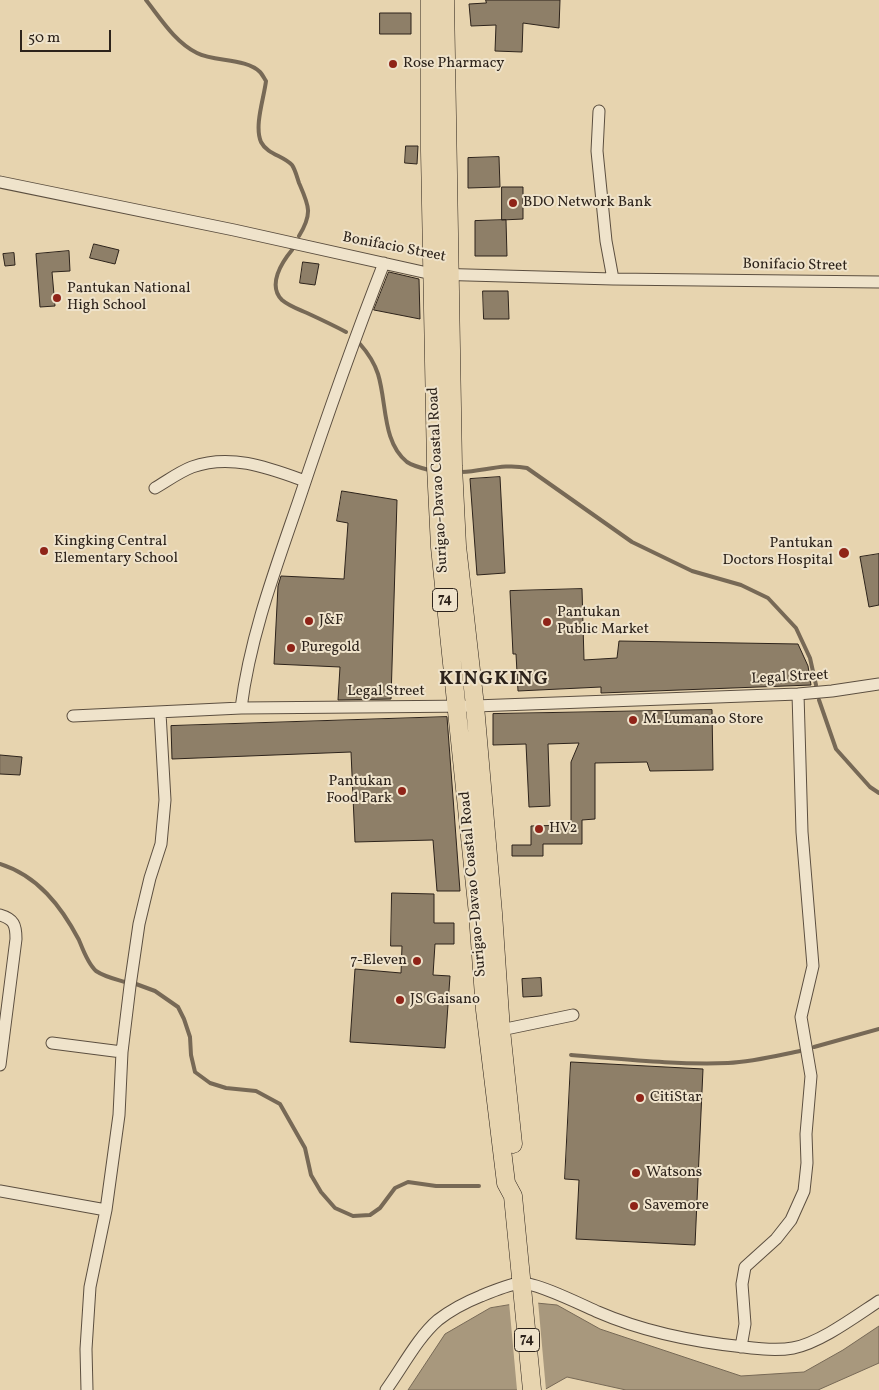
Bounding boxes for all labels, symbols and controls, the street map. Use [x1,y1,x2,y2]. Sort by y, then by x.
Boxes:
scale bar [22,20,114,52]
text: 50 m [28,28,60,49]
place label: Rose Pharmacy [403,55,504,73]
marker: Rose Pharmacy [387,58,399,70]
place label: BDO Network Bank [523,194,652,212]
marker: BDO Network Bank [507,197,519,209]
street label: Bonifacio Street [341,229,447,267]
street label: Bonifacio Street [742,256,848,276]
place label: Pantukan National High School [67,280,191,315]
marker: Pantukan National High School [51,292,63,304]
street label: Surigao-Davao Coastal Road [425,386,453,574]
place label: Kingking Central Elementary School [54,533,178,568]
place label: Pantukan Doctors Hospital [723,535,833,570]
marker: Kingking Central Elementary School [38,545,50,557]
marker: Pantukan Doctors Hospital [837,546,851,560]
road number: 74 [432,588,458,612]
place label: Pantukan Public Market [557,604,649,639]
place label: J&F [319,612,343,630]
marker: J&F [303,615,315,627]
marker: Pantukan Public Market [541,616,553,628]
place label: Puregold [301,639,360,657]
marker: Puregold [285,642,297,654]
street label: Legal Street [751,667,829,689]
district label: KINGKING [438,668,550,692]
street label: Legal Street [347,683,425,701]
place label: M. Lumanao Store [643,711,763,729]
marker: M. Lumanao Store [627,714,639,726]
place label: Pantukan Food Park [326,773,392,808]
marker: Pantukan Food Park [396,785,408,797]
street label: Surigao-Davao Coastal Road [457,790,491,978]
place label: HV2 [549,820,578,838]
marker: HV2 [533,823,545,835]
place label: 7-Eleven [350,952,407,970]
marker: 7-Eleven [411,955,423,967]
place label: JS Gaisano [410,991,480,1009]
marker: JS Gaisano [394,994,406,1006]
place label: CitiStar [650,1089,701,1107]
marker: CitiStar [634,1092,646,1104]
place label: Watsons [646,1164,702,1182]
marker: Watsons [630,1167,642,1179]
place label: Savemore [644,1197,709,1215]
marker: Savemore [628,1200,640,1212]
road number: 74 [514,1328,540,1352]

